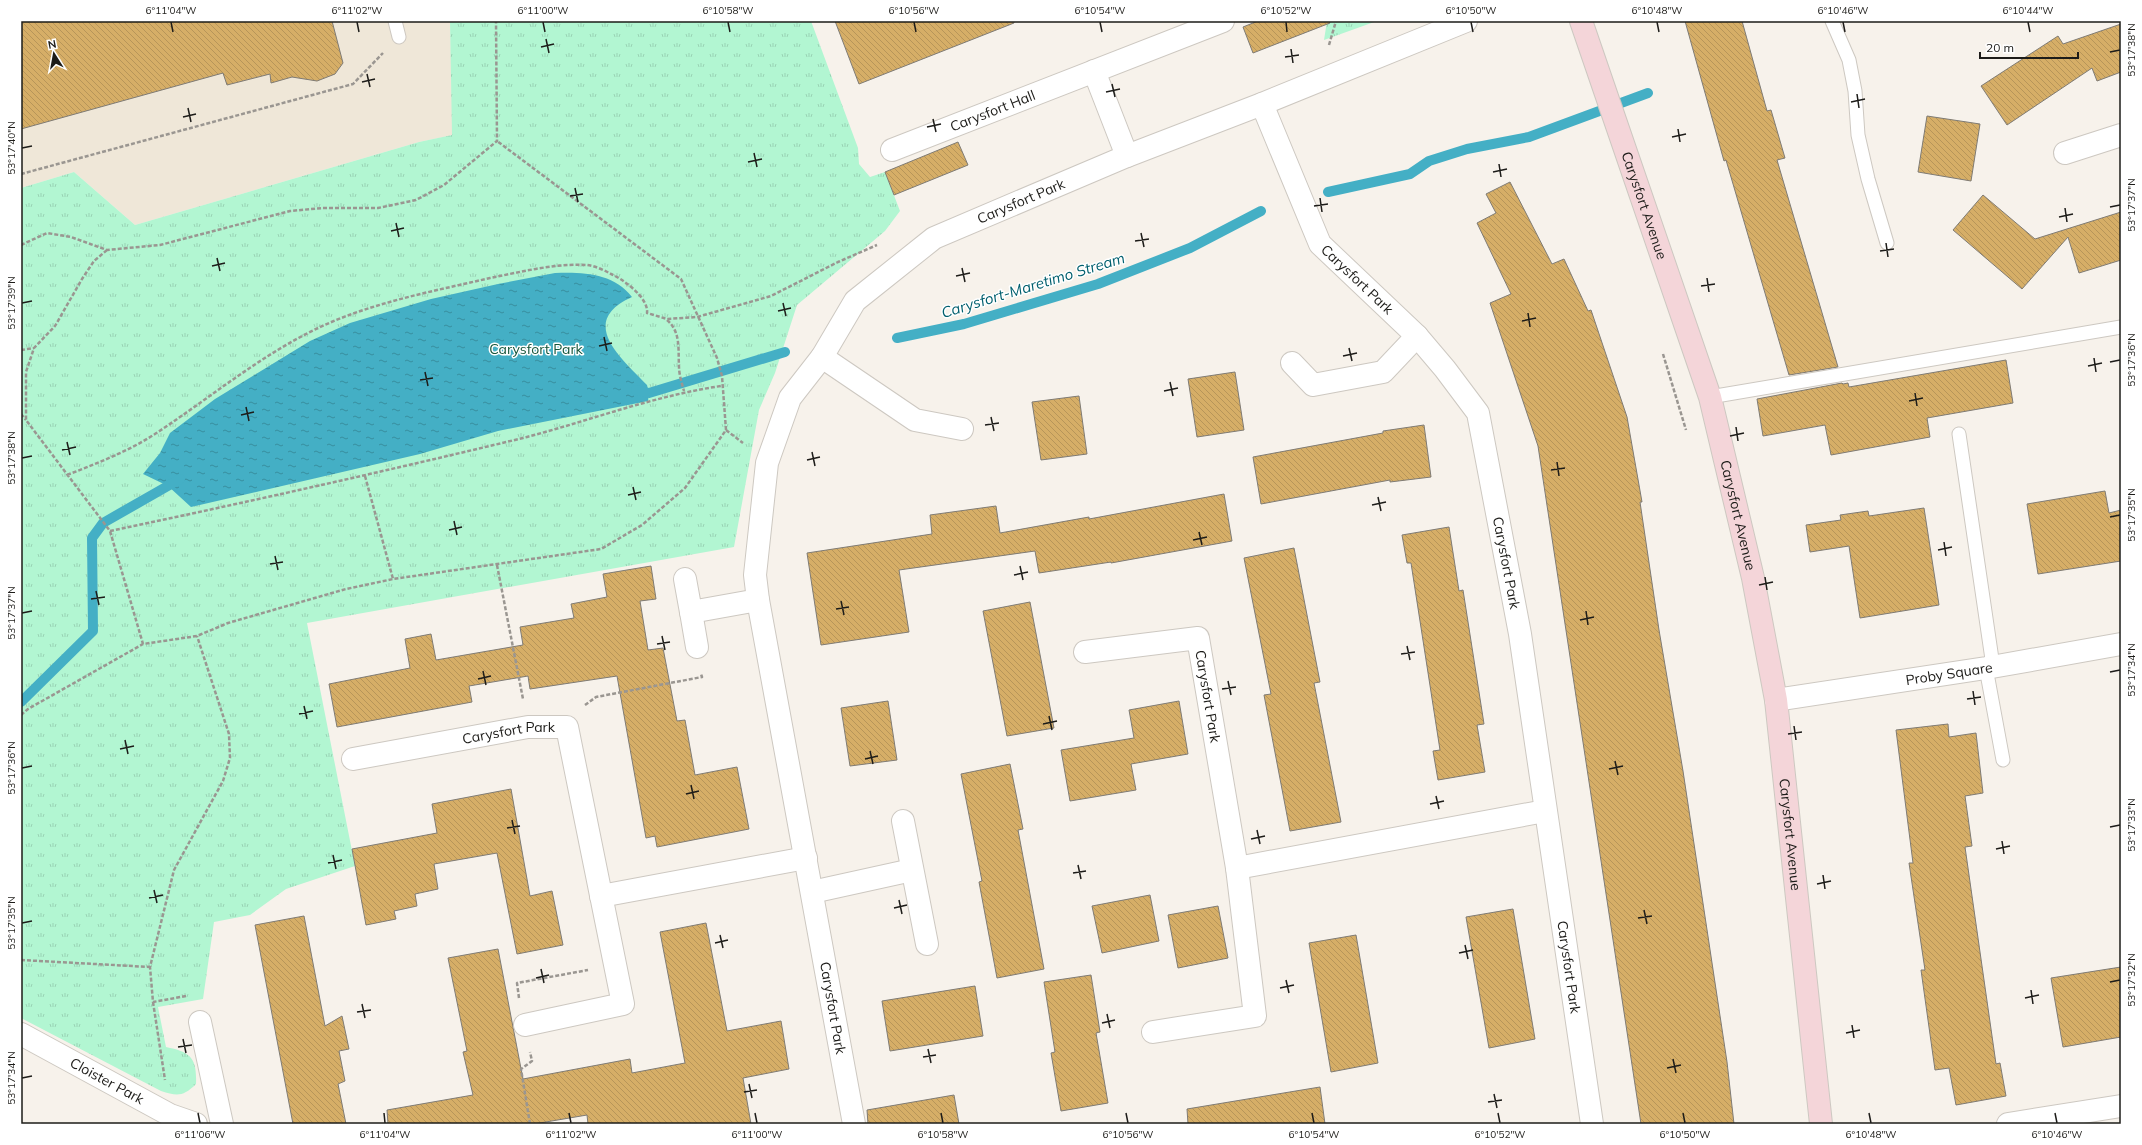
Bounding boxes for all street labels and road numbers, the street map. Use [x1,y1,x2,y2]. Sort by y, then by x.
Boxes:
street label: Carysfort Hall [947,86,1038,135]
street label: Carysfort Avenue [1617,149,1671,262]
street label: Carysfort Park [974,174,1068,228]
street label: Carysfort Park [1317,241,1398,319]
street label: Carysfort Avenue [1716,458,1760,572]
street label: Carysfort Park [1489,515,1524,611]
street label: Carysfort Park [1191,649,1225,745]
street label: Proby Square [1904,658,1994,689]
street label: Carysfort Park [461,718,556,748]
street label: Carysfort Avenue [1775,777,1805,892]
street label: Carysfort Park [1553,919,1585,1015]
street label: Carysfort Park [816,960,850,1056]
street label: Cloister Park [67,1053,148,1109]

